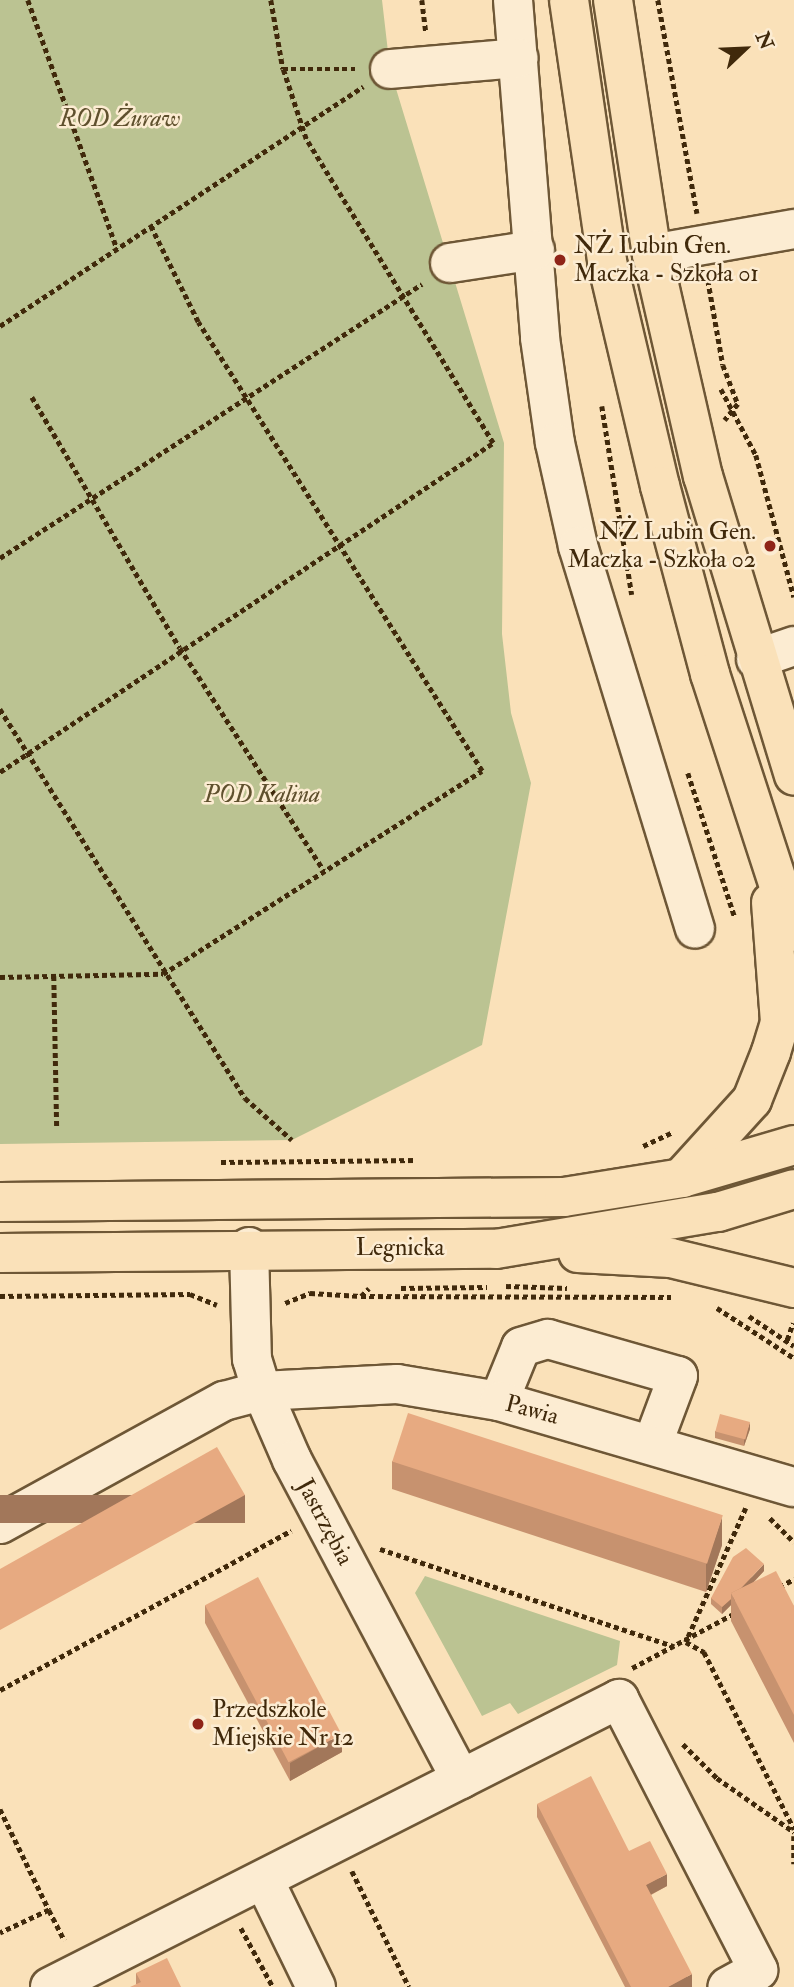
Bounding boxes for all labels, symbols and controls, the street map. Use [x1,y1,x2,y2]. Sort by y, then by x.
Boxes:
north arrow [710,14,780,84]
text: N [750,28,779,53]
park label: ROD Żuraw [60,105,180,133]
place label: NŻ Lubin Gen. Maczka - Szkoła 01 [574,232,759,288]
marker: NŻ Lubin Gen. Maczka - Szkoła 01 [552,252,568,268]
place label: NŻ Lubin Gen. Maczka - Szkoła 02 [567,518,756,574]
marker: NŻ Lubin Gen. Maczka - Szkoła 02 [762,538,778,554]
park label: POD Kalina [204,781,320,809]
street label: Legnicka [356,1234,444,1262]
street label: Pawia [502,1389,562,1431]
street label: Jastrzębia [290,1474,360,1570]
place label: Przedszkole Miejskie Nr 12 [212,1696,354,1752]
marker: Przedszkole Miejskie Nr 12 [190,1716,206,1732]

